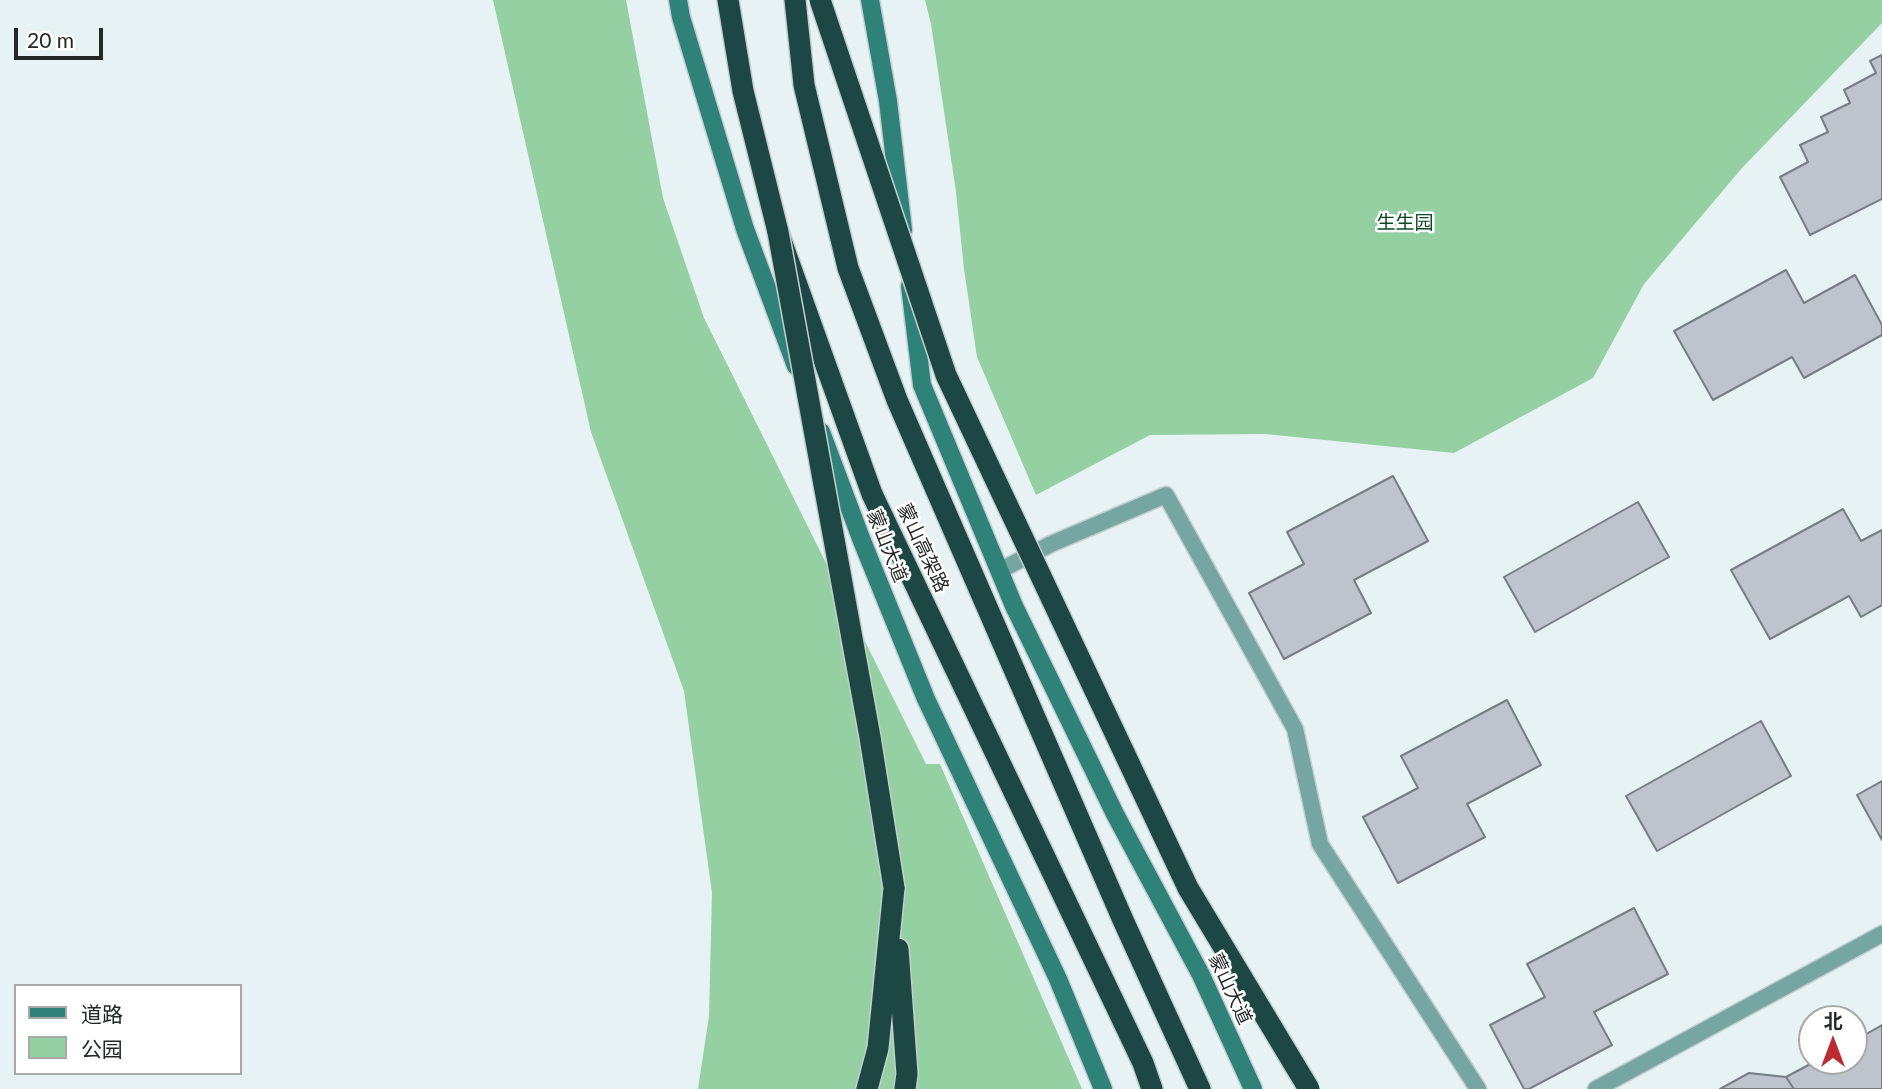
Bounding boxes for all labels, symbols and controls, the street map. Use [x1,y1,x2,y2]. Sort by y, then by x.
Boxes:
scale bar [18,14,107,58]
text: 20 m [27,27,74,52]
park label: 生生园 [1377,212,1433,234]
street label: 蒙山高架路 [893,500,953,596]
street label: 蒙山大道 [862,506,912,586]
street label: 蒙山大道 [1204,950,1256,1028]
legend [14,984,242,1075]
text: 道路 [81,1001,123,1026]
north arrow [1798,1005,1868,1075]
text: 北 [1823,1009,1843,1032]
text: 公园 [81,1036,123,1061]

